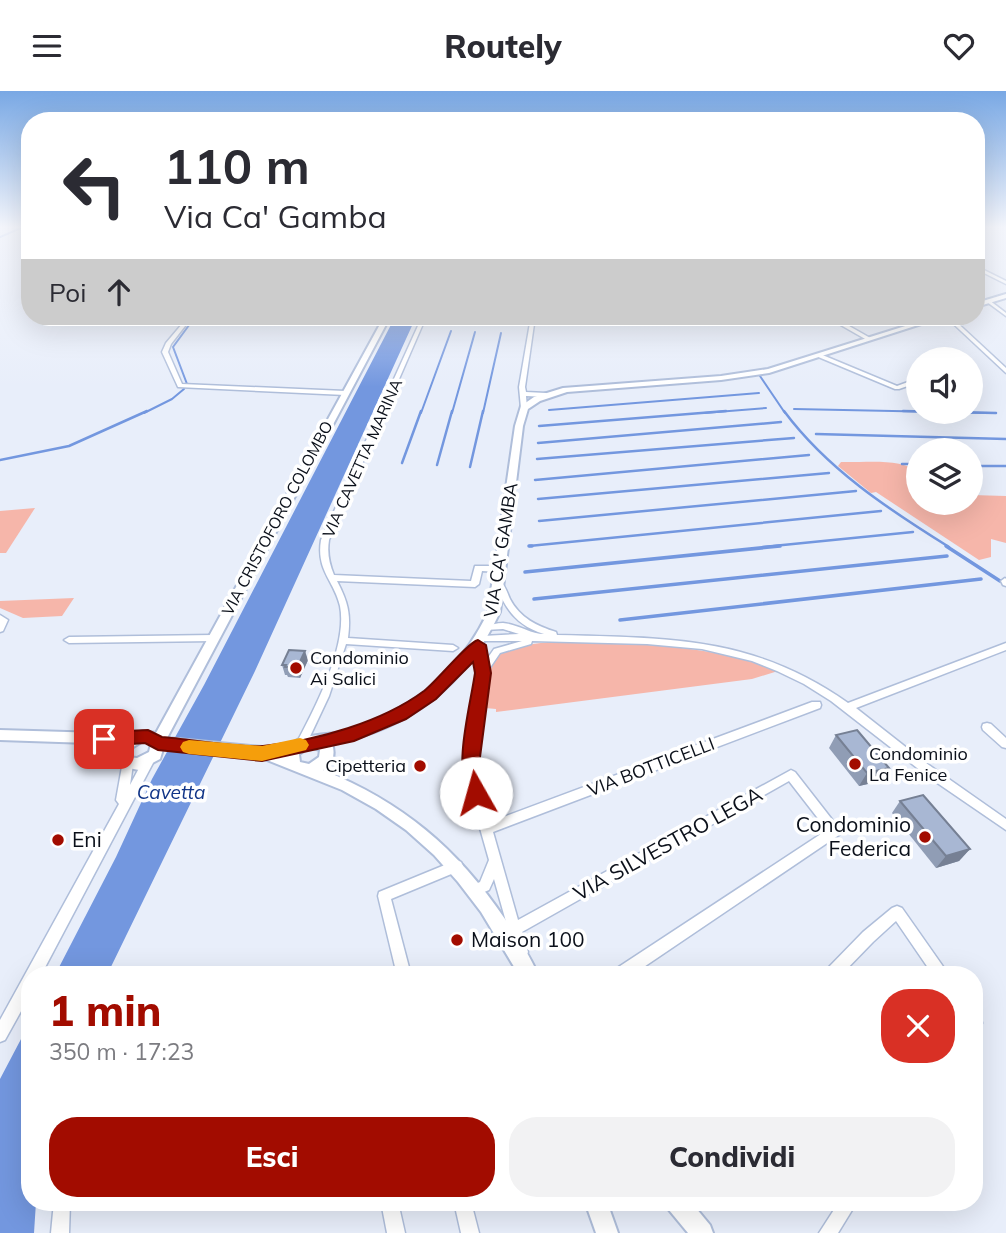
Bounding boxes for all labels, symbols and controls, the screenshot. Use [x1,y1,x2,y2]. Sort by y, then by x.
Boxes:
text: Routely [444,26,562,66]
icon: menu [28,27,66,65]
icon: heart [940,27,978,65]
text: 110 m [164,135,310,196]
icon: left [49,140,140,231]
text: Via Ca' Gamba [164,196,387,236]
icon: ahead [100,273,138,311]
text: Poi [49,276,86,309]
map controls [906,347,983,515]
button: sound [906,347,983,424]
street label: VIA CAVETTA MARINA [318,375,406,541]
street label: VIA CRISTOFORO COLOMBO [217,417,337,619]
button: layers [906,438,983,515]
street label: VIA CA' GAMBA [478,481,523,619]
place label: Condominio Ai Salici [310,646,409,690]
marker: Condominio Ai Salici [288,660,304,676]
pin [74,709,134,769]
icon: arrive [85,720,123,758]
street label: VIA BOTTICELLI [584,732,718,801]
place label: Condominio La Fenice [869,742,968,786]
place label: Cipetteria [325,754,406,777]
position arrow [439,756,513,830]
marker: Condominio La Fenice [847,756,863,772]
marker: Cipetteria [412,758,428,774]
water label: Cavetta [137,780,205,804]
street label: VIA SILVESTRO LEGA [569,780,767,906]
place label: Condominio Federica [796,811,911,861]
place label: Eni [72,826,102,852]
marker: Condominio Federica [917,829,933,845]
marker: Eni [50,832,66,848]
place label: Maison 100 [471,926,585,952]
marker: Maison 100 [449,932,465,948]
text: 1 min [49,984,162,1037]
button: close [881,989,955,1063]
text: 350 m · 17:23 [49,1037,194,1066]
button: Esci [49,1117,495,1197]
button: Condividi [509,1117,955,1197]

